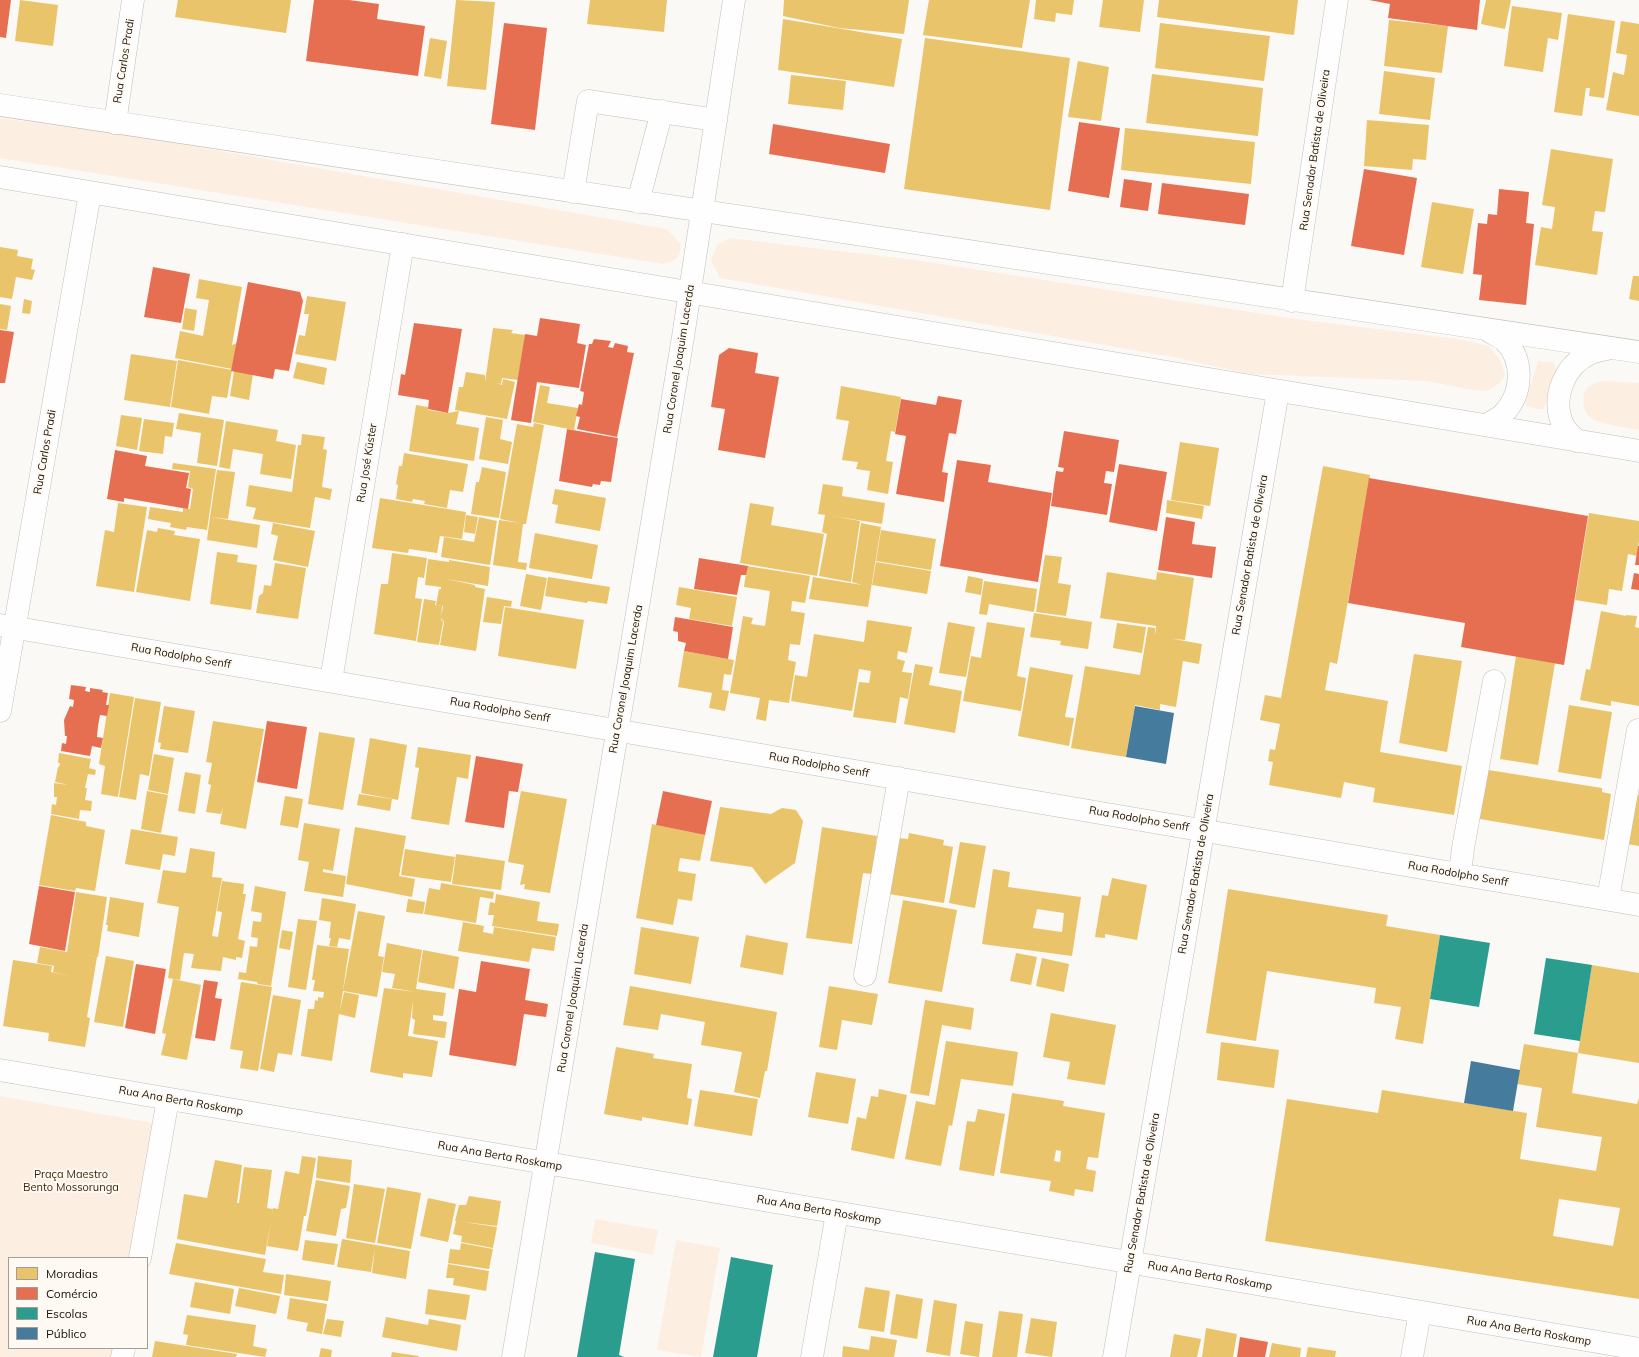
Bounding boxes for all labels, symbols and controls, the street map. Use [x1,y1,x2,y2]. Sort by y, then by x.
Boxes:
street label: Rua Carlos Pradi [111,18,137,104]
street label: Rua Senador Batista de Oliveira [1297,69,1333,231]
street label: Rua Coronel Joaquim Lacerda [661,284,697,434]
street label: Rua Carlos Pradi [31,409,59,495]
street label: Rua José Küster [354,422,380,504]
street label: Rua Senador Batista de Oliveira [1229,474,1271,636]
street label: Rua Coronel Joaquim Lacerda [606,604,646,754]
street label: Rua Rodolpho Senff [130,641,232,671]
street label: Rua Rodolpho Senff [449,695,551,725]
street label: Rua Rodolpho Senff [768,750,870,780]
street label: Rua Senador Batista de Oliveira [1175,793,1217,955]
street label: Rua Rodolpho Senff [1088,804,1190,834]
street label: Rua Rodolpho Senff [1407,859,1509,889]
street label: Rua Coronel Joaquim Lacerda [555,923,591,1073]
street label: Rua Ana Berta Roskamp [118,1084,244,1118]
street label: Rua Senador Batista de Oliveira [1121,1112,1163,1274]
street label: Rua Ana Berta Roskamp [437,1139,563,1173]
park label: Praça Maestro Bento Mossorunga [23,1168,119,1194]
street label: Rua Ana Berta Roskamp [756,1193,882,1227]
legend [8,1257,148,1349]
street label: Rua Ana Berta Roskamp [1147,1259,1273,1293]
text: Moradias [46,1266,98,1281]
text: Comércio [46,1286,98,1301]
text: Escolas [46,1306,88,1321]
street label: Rua Ana Berta Roskamp [1466,1314,1592,1348]
text: Público [46,1326,86,1341]

